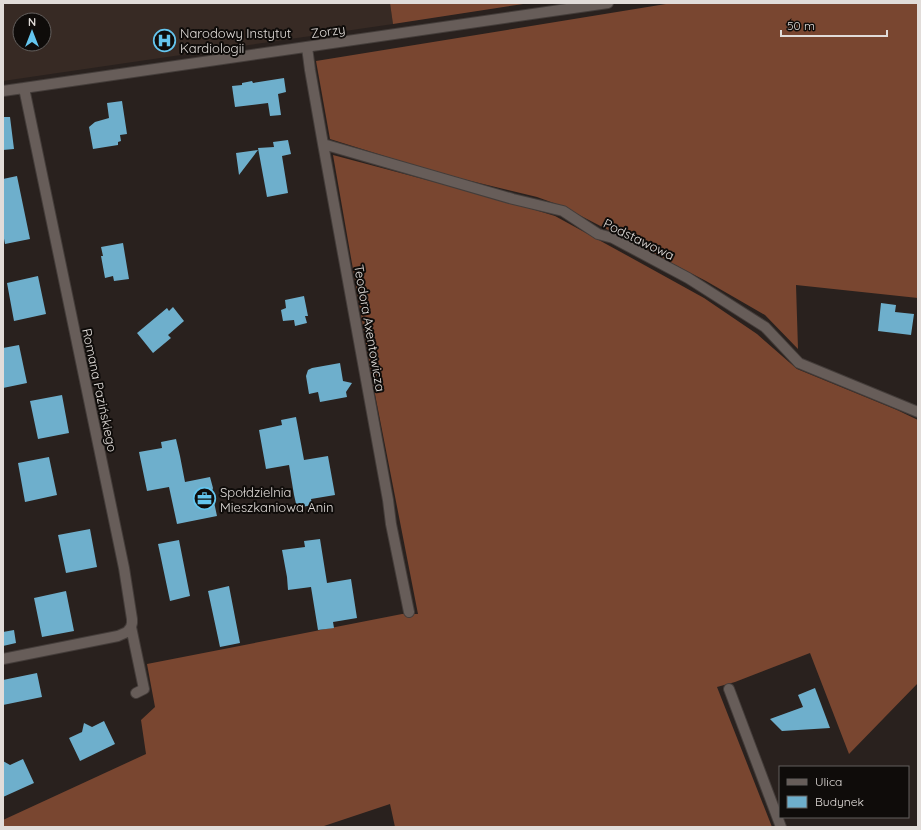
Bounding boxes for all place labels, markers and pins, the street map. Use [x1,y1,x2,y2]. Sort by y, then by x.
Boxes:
place label: Narodowy Instytut Kardiologii [180,25,291,56]
hospital icon: Narodowy Instytut Kardiologii [151,27,177,53]
place label: Społdzielnia Mieszkaniowa Anin [220,484,334,515]
office icon: Społdzielnia Mieszkaniowa Anin [192,486,218,512]

